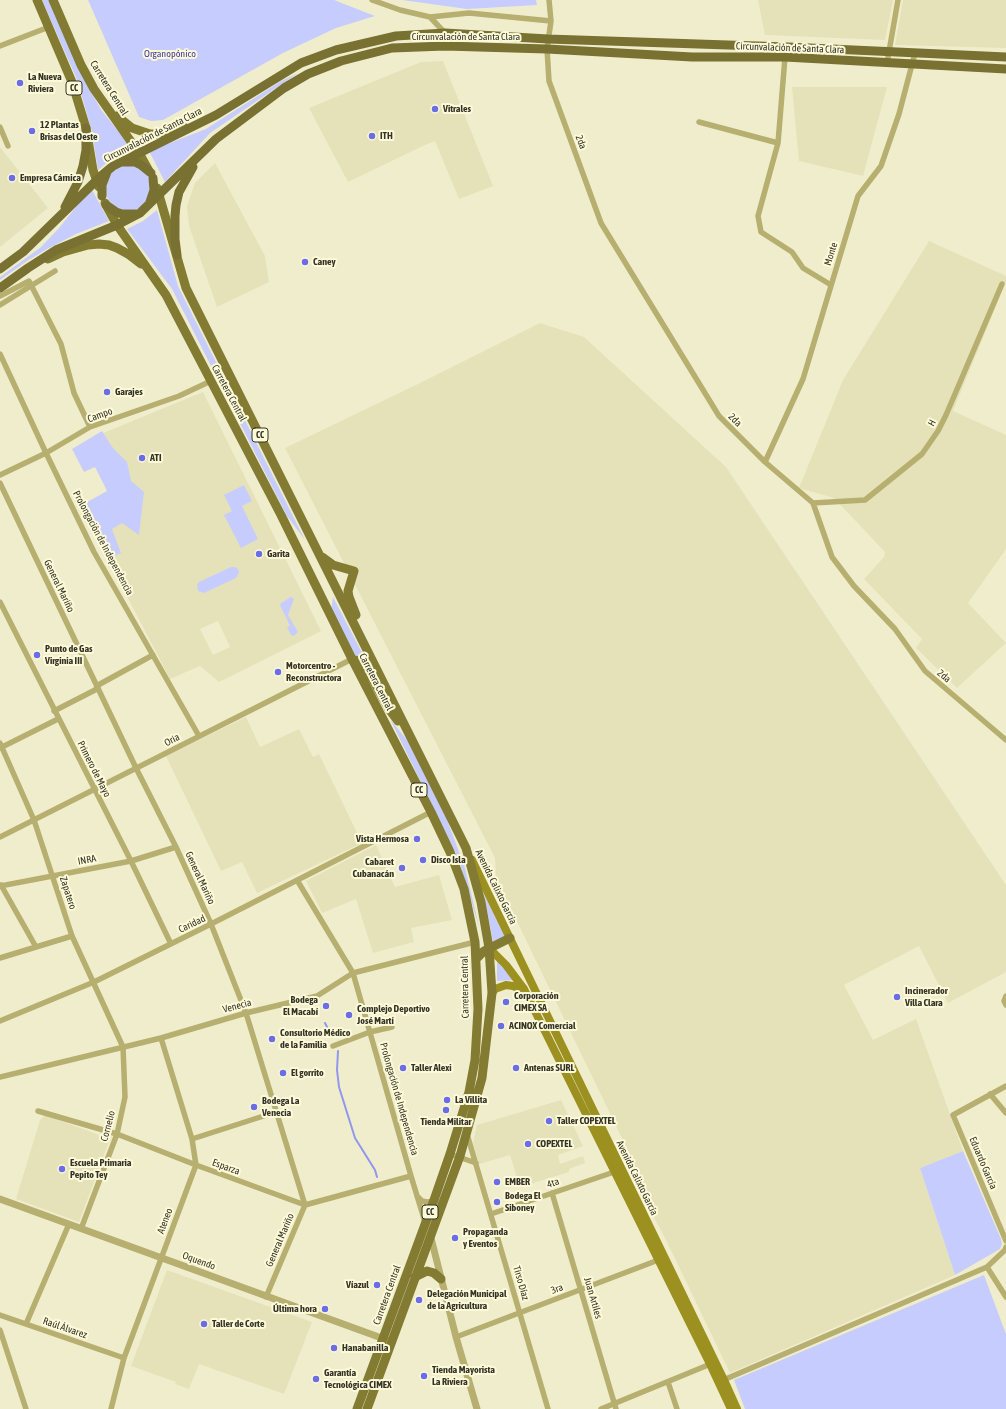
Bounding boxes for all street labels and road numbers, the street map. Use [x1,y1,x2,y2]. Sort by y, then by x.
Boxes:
street label: Circunvalación de Santa Clara [412,31,520,43]
street label: Circunvalación de Santa Clara [736,40,844,56]
street label: Carretera Central [87,58,131,118]
road number: CC [66,81,82,95]
street label: Circunvalación de Santa Clara [102,105,204,165]
street label: 2da [573,133,589,151]
street label: Monte [822,241,840,267]
street label: Carretera Central [209,363,249,423]
street label: Campo [86,405,114,425]
street label: 2da [726,411,744,429]
street label: H [925,418,939,428]
road number: CC [252,428,268,442]
street label: Prolongación de Independencia [70,489,136,597]
street label: General Mariño [41,558,77,614]
street label: Carretera Central [356,651,396,713]
street label: 2da [935,667,953,685]
street label: Oria [162,731,182,749]
street label: Primero de Mayo [75,739,113,799]
road number: CC [411,783,427,797]
street label: Avenida Calixto García [473,848,519,926]
street label: General Mariño [183,850,217,906]
street label: INRA [77,852,97,868]
street label: Zapatero [57,875,79,911]
street label: Caridad [177,912,207,936]
street label: Carretera Central [458,956,472,1018]
street label: Venecia [221,996,253,1016]
street label: Prolongación de Independencia [377,1041,421,1157]
street label: Cornelio [98,1109,118,1143]
street label: Eduardo García [967,1135,999,1191]
street label: Avenida Calixto García [614,1139,660,1217]
street label: Esparza [211,1157,241,1177]
street label: 4ta [545,1175,561,1191]
road number: CC [422,1205,438,1219]
street label: Ateneo [155,1207,175,1235]
street label: General Mariño [263,1212,297,1268]
street label: Oquendo [181,1250,217,1272]
street label: Carretera Central [371,1264,403,1326]
street label: Tirso Díaz [510,1264,532,1302]
street label: Juan Artiles [581,1276,605,1320]
street label: 3ra [549,1281,565,1297]
street label: Raúl Álvarez [41,1315,89,1341]

